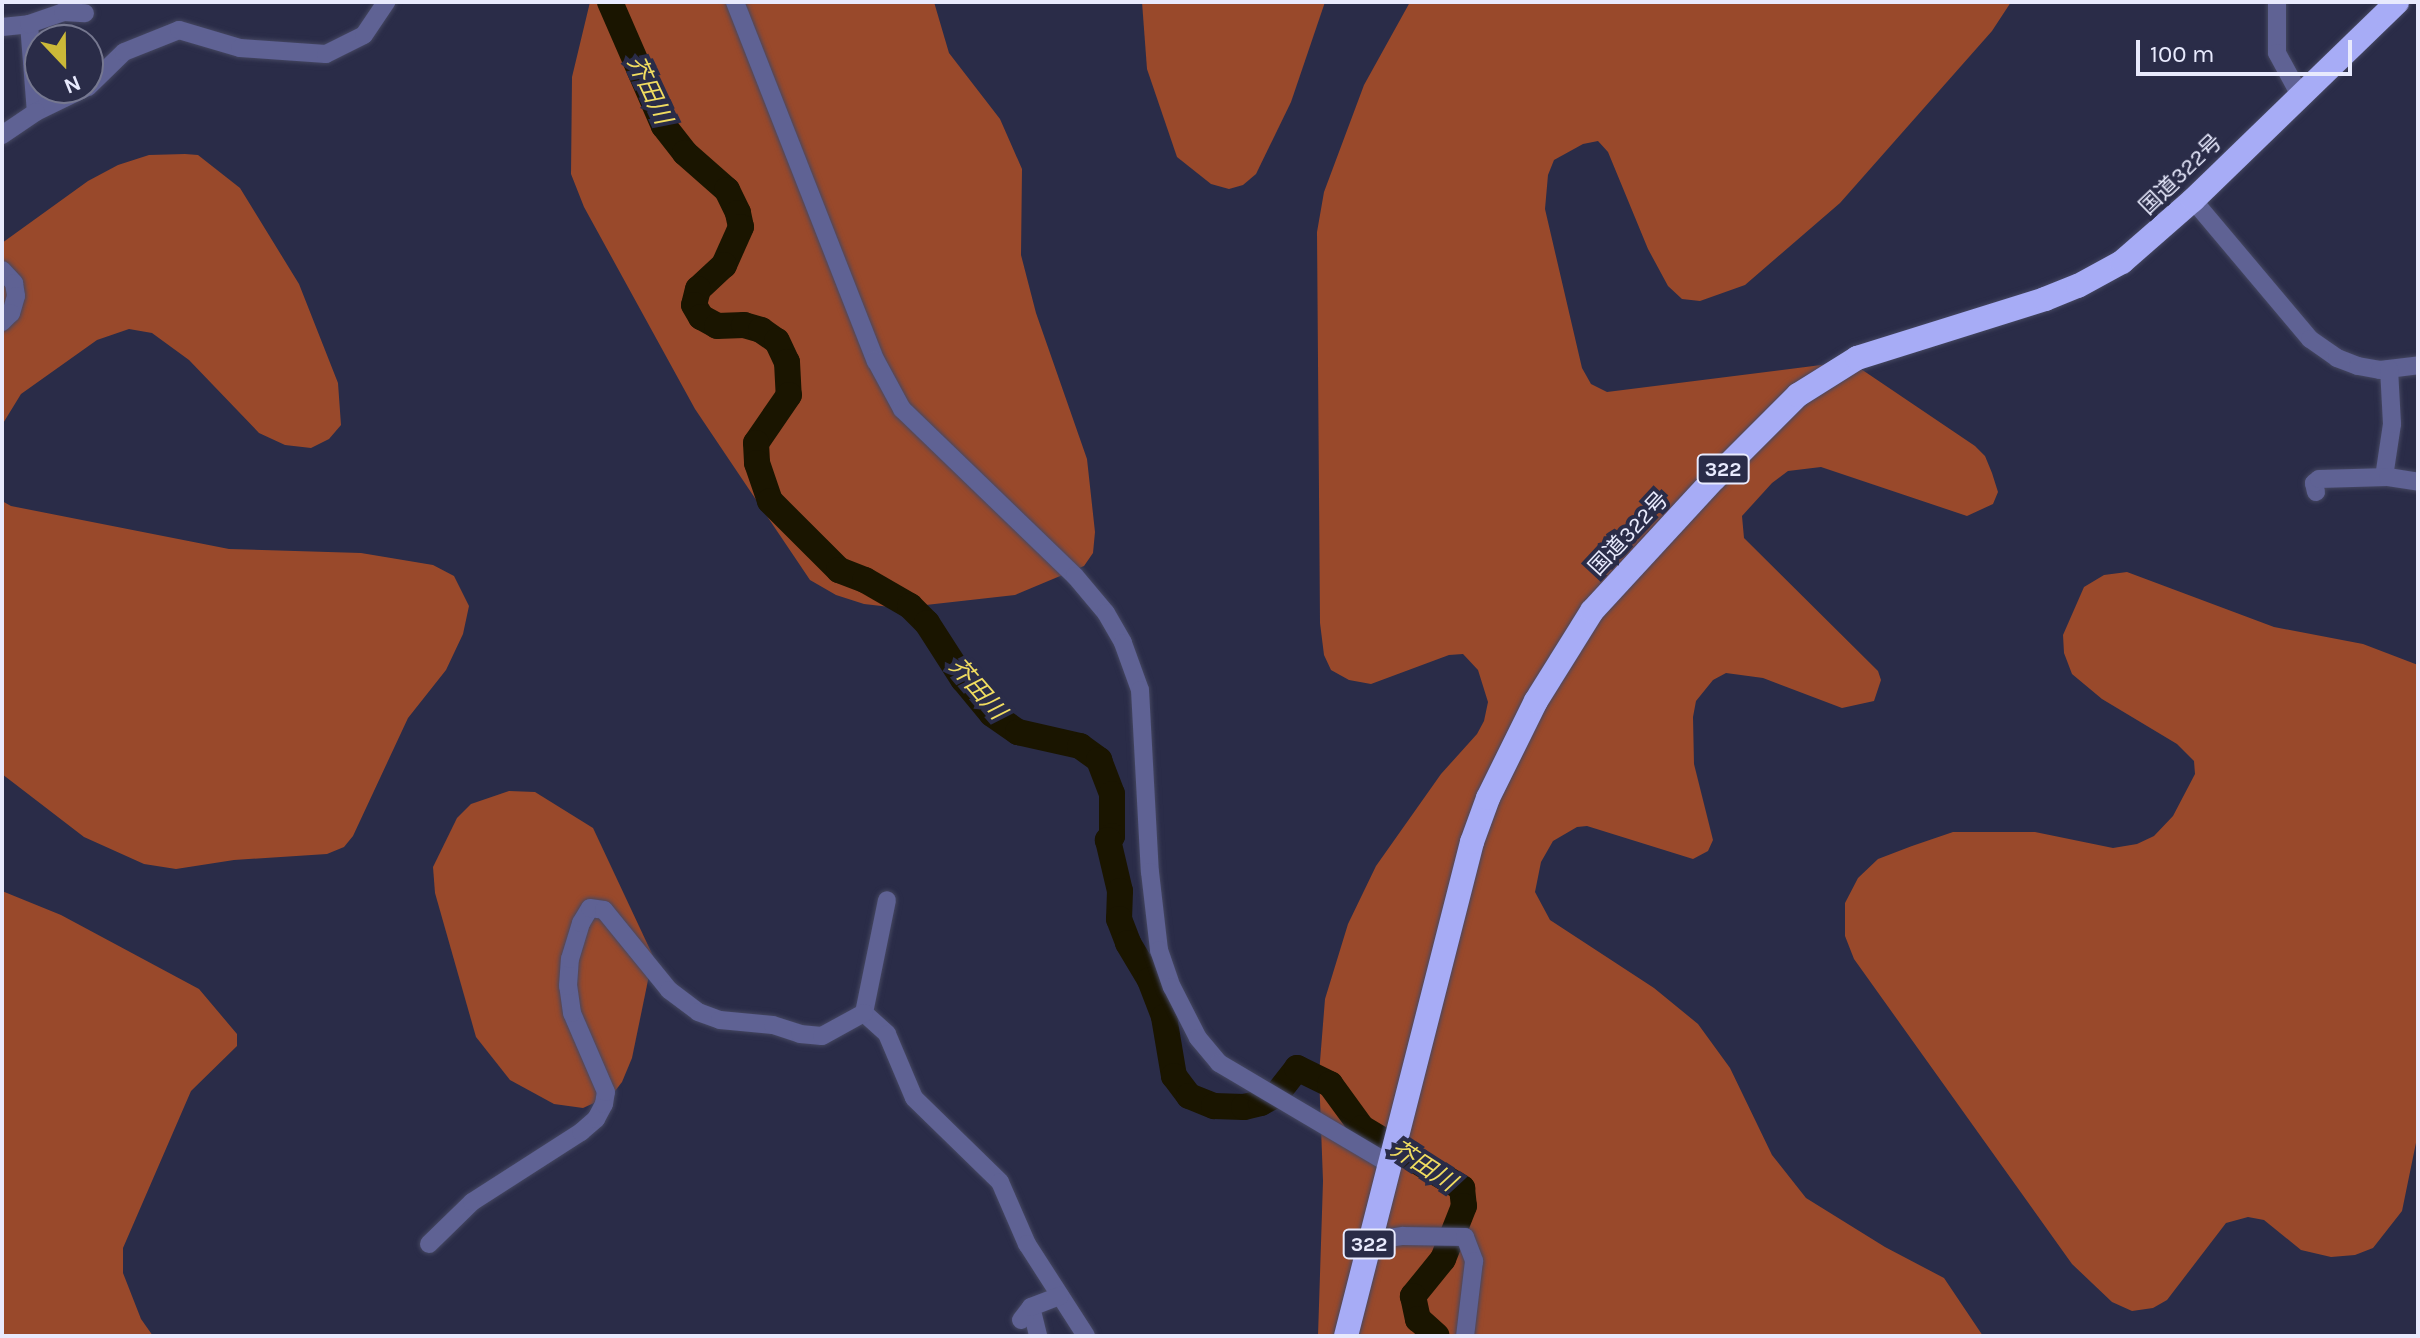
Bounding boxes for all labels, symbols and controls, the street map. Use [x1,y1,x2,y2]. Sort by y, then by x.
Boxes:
north arrow [24,24,104,104]
scale bar [2140,24,2356,74]
text: 100 m [2150,40,2215,68]
water label: 芥田川 [621,51,677,129]
text: N [60,69,84,99]
street label: 国道322号 [2134,129,2228,221]
road number: 322 [1695,453,1751,485]
street label: 国道322号 [1584,487,1674,581]
water label: 芥田川 [943,652,1011,726]
water label: 芥田川 [1385,1134,1461,1198]
road number: 322 [1341,1228,1397,1260]

